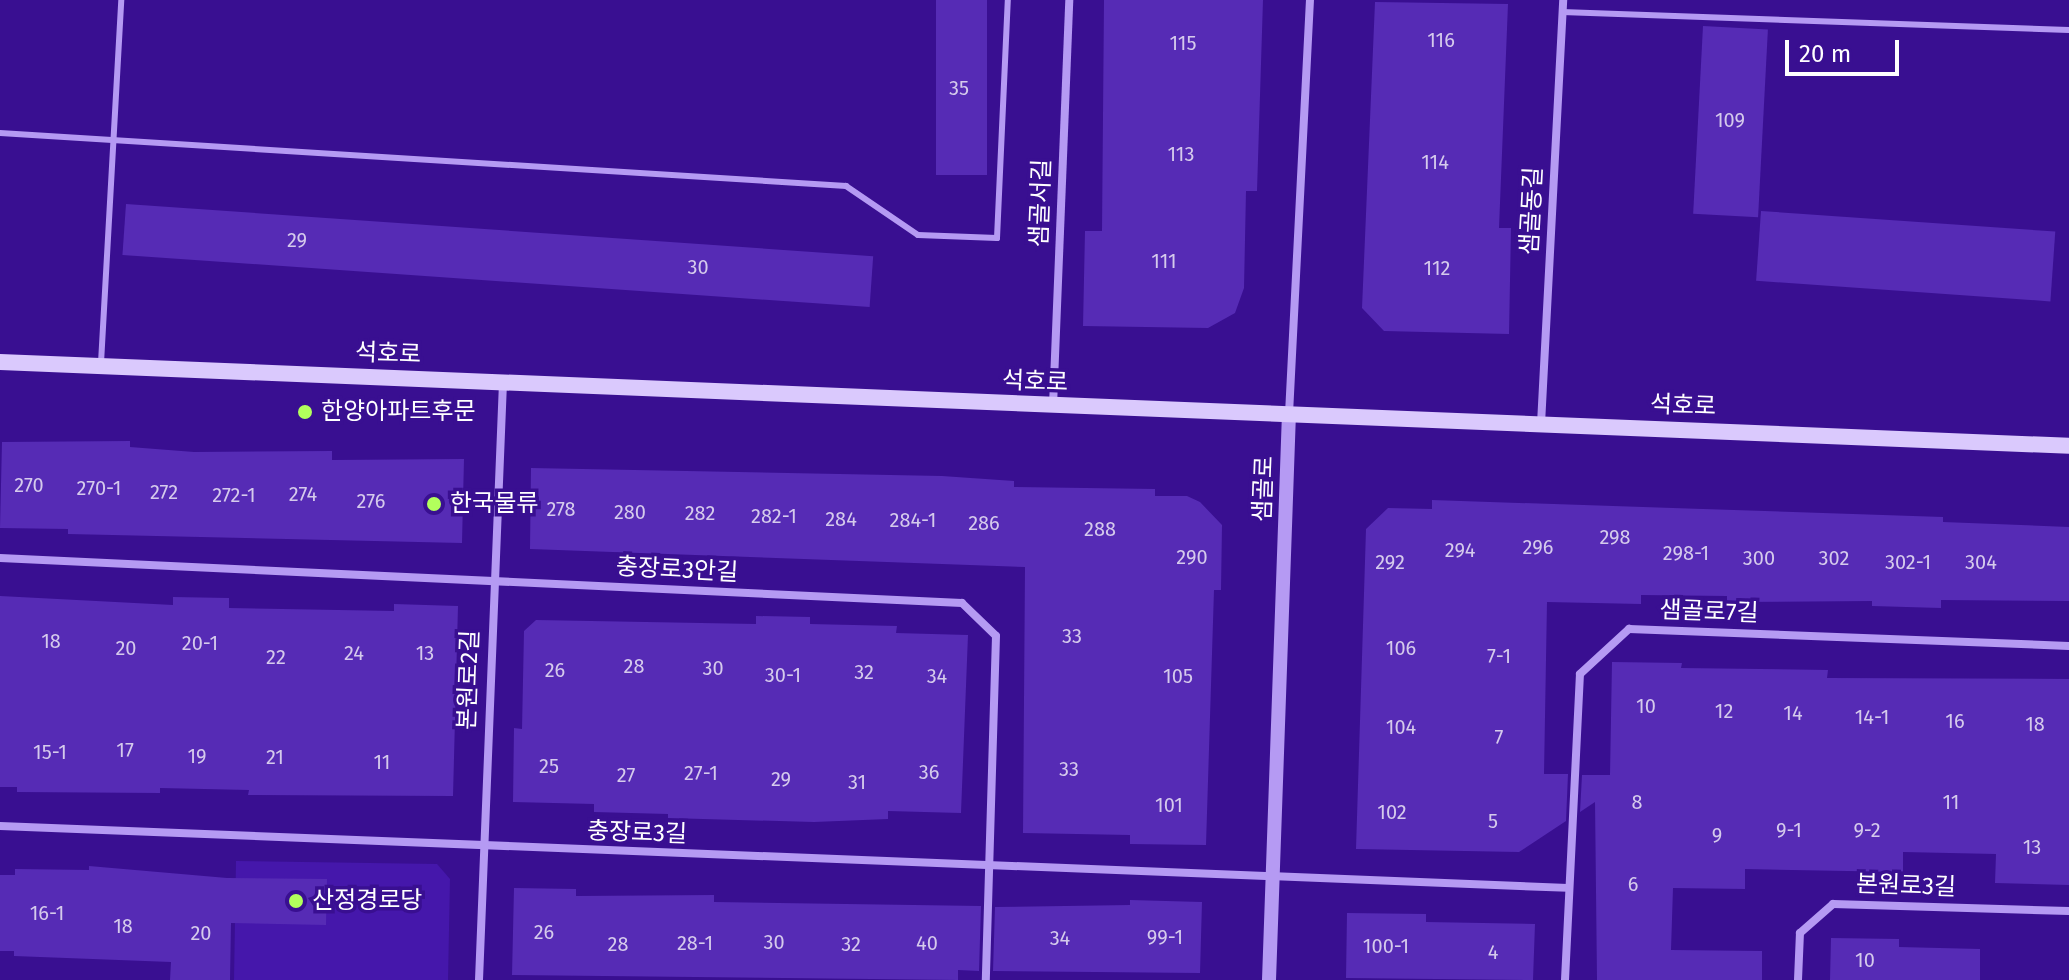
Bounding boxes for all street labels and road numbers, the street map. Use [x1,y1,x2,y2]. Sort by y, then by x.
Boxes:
street label: 샘골서길 [1025,158,1057,248]
street label: 샘골동길 [1515,166,1549,256]
street label: 석호로 [354,338,422,370]
street label: 석호로 [1001,366,1069,398]
street label: 석호로 [1649,390,1717,422]
street label: 샘골로 [1248,455,1280,523]
street label: 충장로3안길 [615,552,739,588]
street label: 샘골로7길 [1659,596,1759,628]
street label: 본원로2길 [453,629,485,731]
street label: 충장로3길 [586,817,688,849]
street label: 본원로3길 [1855,870,1957,902]

